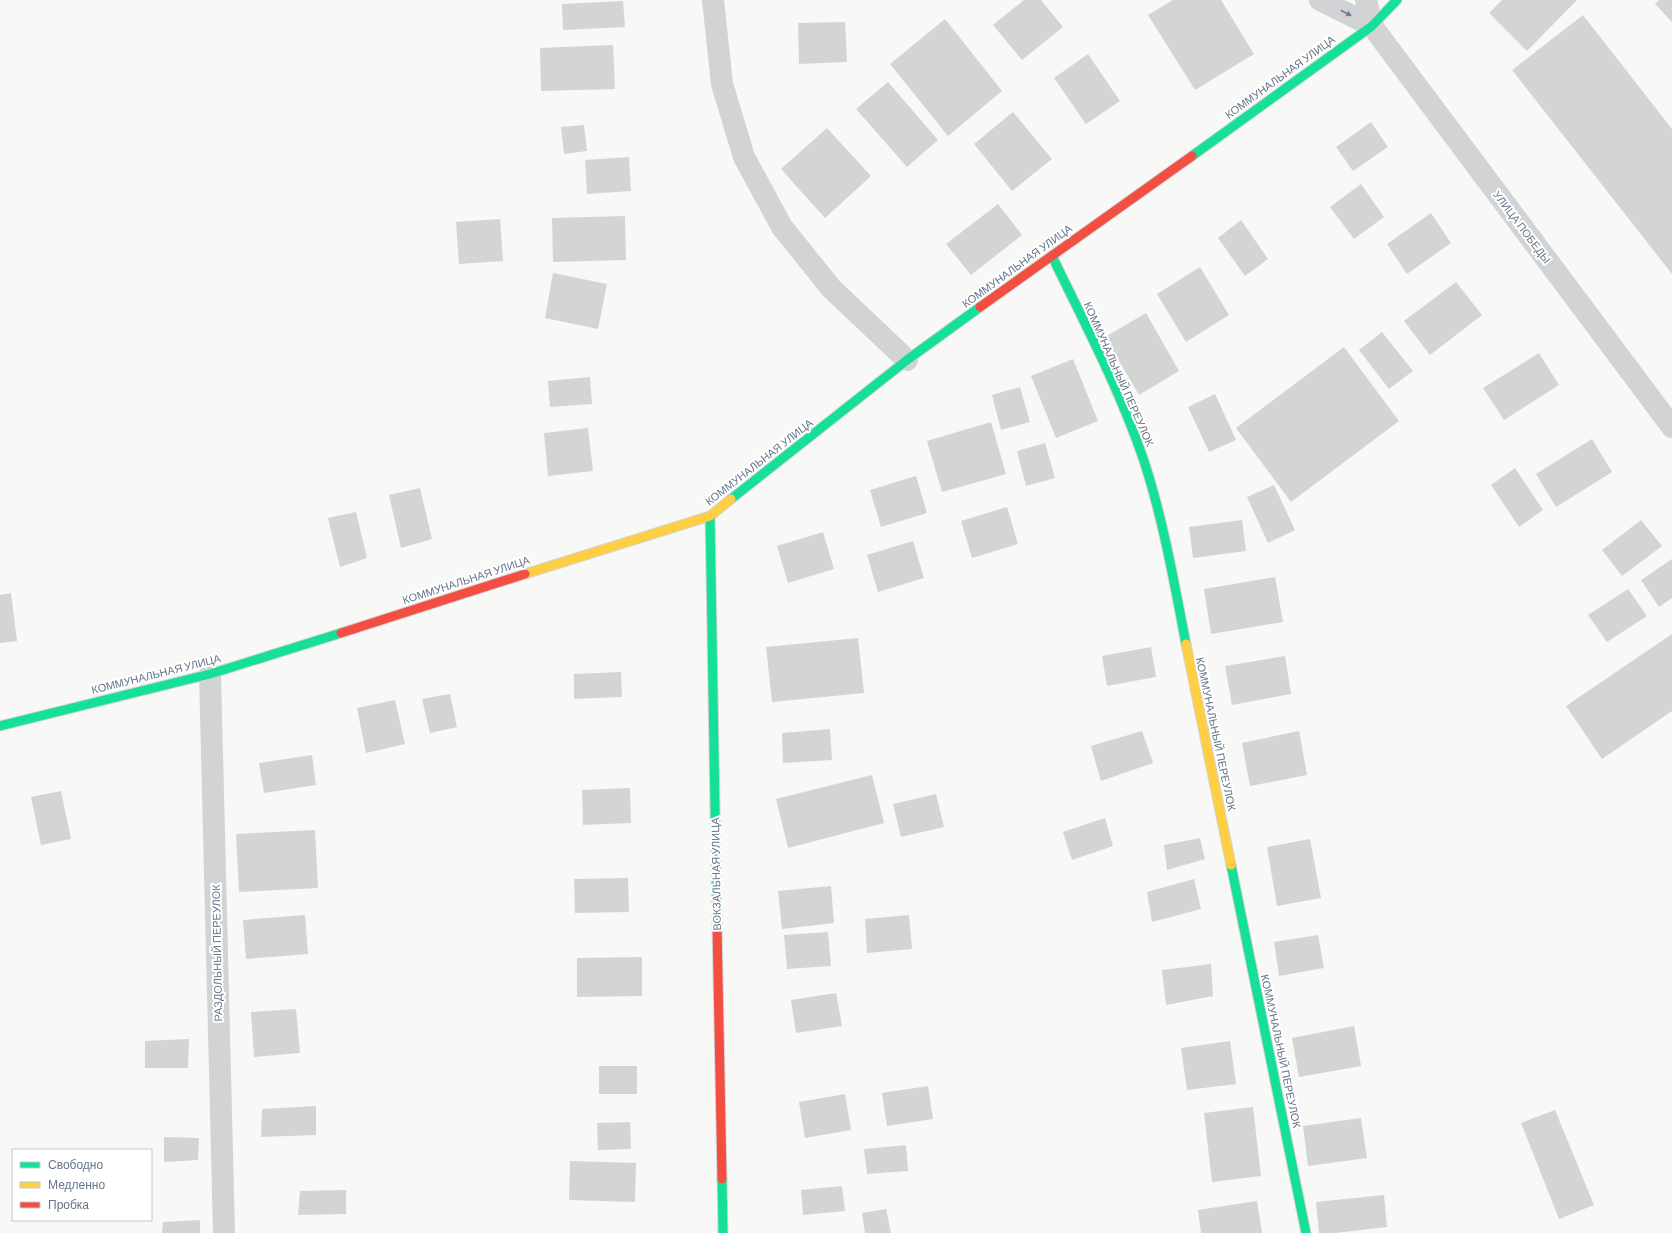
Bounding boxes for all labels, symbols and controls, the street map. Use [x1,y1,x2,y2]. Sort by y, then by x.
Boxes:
one-way arrow [1340,10,1351,16]
street label: КОММУНАЛЬНАЯ УЛИЦА [1222,32,1338,121]
street label: УЛИЦА ПОБЕДЫ [1491,188,1554,266]
street label: КОММУНАЛЬНАЯ УЛИЦА [959,221,1075,310]
street label: КОММУНАЛЬНЫЙ ПЕРЕУЛОК [1082,300,1157,449]
street label: КОММУНАЛЬНАЯ УЛИЦА [702,415,816,508]
street label: КОММУНАЛЬНАЯ УЛИЦА [401,553,532,606]
street label: КОММУНАЛЬНАЯ УЛИЦА [90,651,223,696]
street label: КОММУНАЛЬНЫЙ ПЕРЕУЛОК [1194,656,1239,812]
street label: ВОКЗАЛЬНАЯ УЛИЦА [708,817,723,931]
street label: РАЗДОЛЬНЫЙ ПЕРЕУЛОК [209,884,224,1022]
street label: КОММУНАЛЬНЫЙ ПЕРЕУЛОК [1259,973,1304,1129]
legend [12,1149,152,1221]
text: Свободно [48,1157,103,1172]
text: Медленно [48,1177,105,1192]
text: Пробка [48,1197,89,1212]

